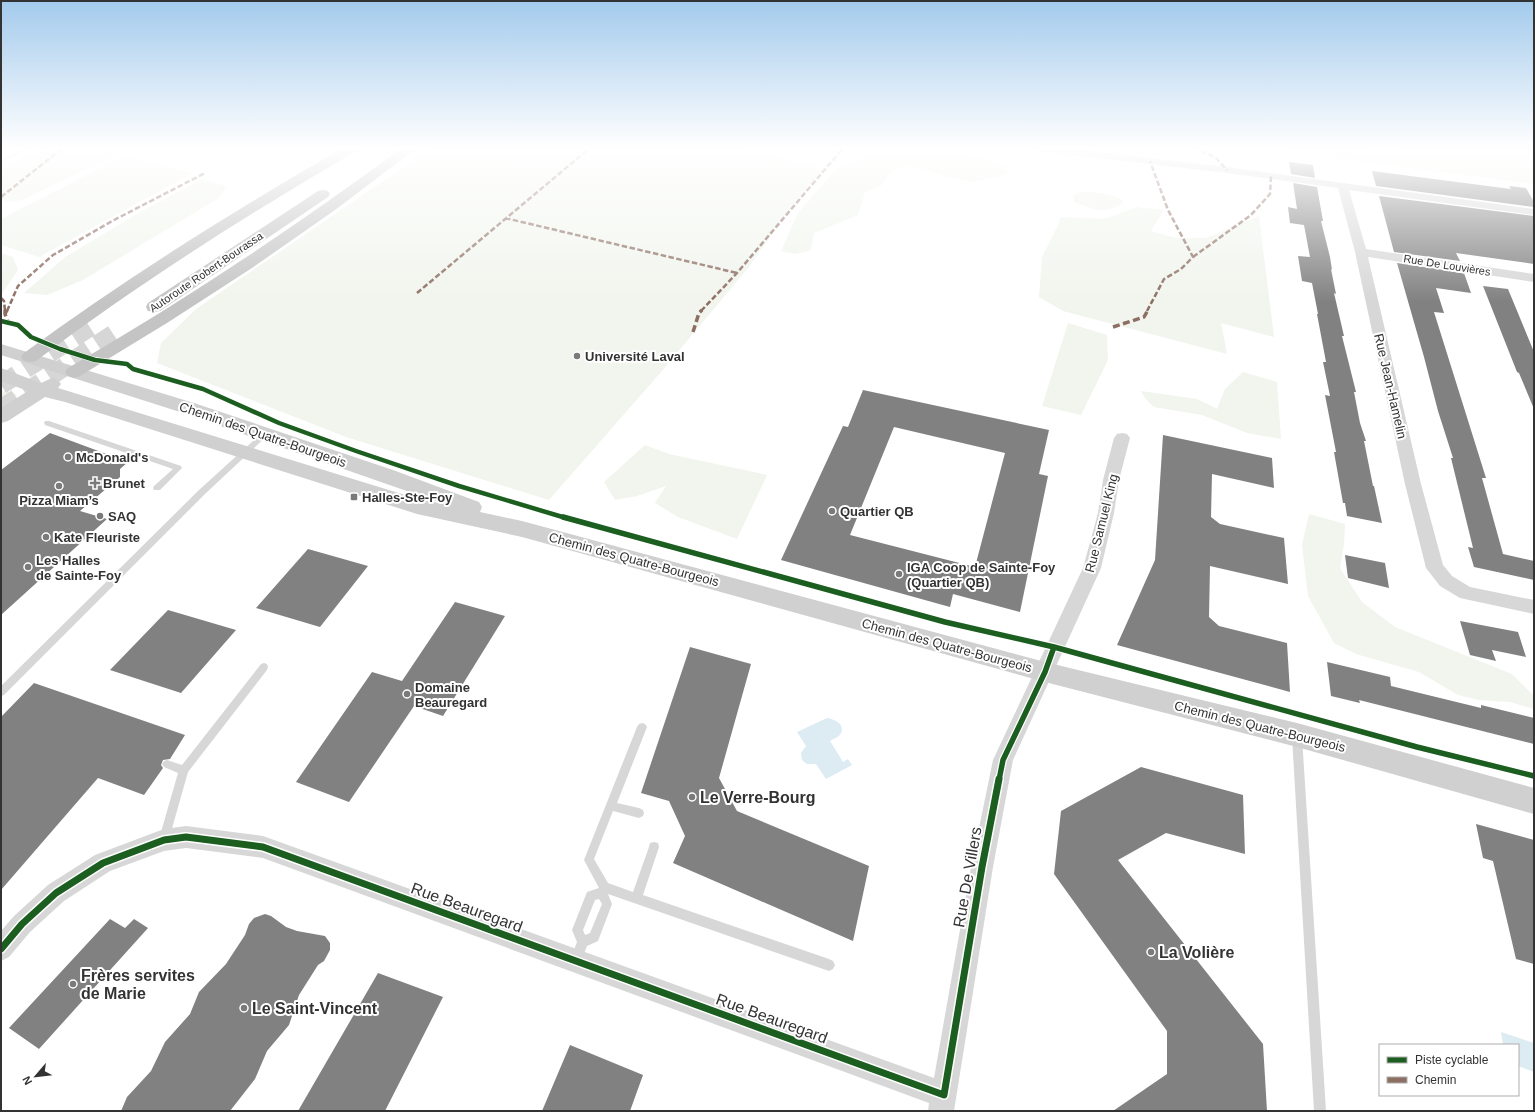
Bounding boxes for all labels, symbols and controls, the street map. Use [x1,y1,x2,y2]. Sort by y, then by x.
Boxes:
street label: Autoroute Robert-Bourassa [147,229,266,314]
street label: Rue De Louvières [1403,252,1492,278]
street label: Rue Jean-Hamelin [1371,332,1410,440]
place label: Université Laval [585,349,685,364]
marker: Université Laval [572,351,582,361]
street label: Chemin des Quatre-Bourgeois [177,399,349,470]
place label: McDonald's [76,450,148,465]
marker: McDonald's [63,452,73,462]
street label: Rue Samuel King [1082,472,1121,574]
place label: Brunet [103,476,146,491]
marker: Brunet [90,478,100,488]
marker: Pizza Miam’s [54,481,64,491]
place label: Halles-Ste-Foy [362,490,453,505]
marker: Halles-Ste-Foy [349,492,359,502]
place label: Pizza Miam’s [19,493,99,508]
place label: Quartier QB [840,504,914,519]
marker: Quartier QB [827,506,837,516]
place label: SAQ [108,509,136,524]
marker: SAQ [95,511,105,521]
place label: Kate Fleuriste [54,530,140,545]
street label: Chemin des Quatre-Bourgeois [547,530,721,590]
marker: Kate Fleuriste [41,532,51,542]
place label: Les Halles de Sainte-Foy [36,553,122,583]
place label: IGA Coop de Sainte-Foy (Quartier QB) [907,560,1056,590]
marker: Les Halles de Sainte-Foy [23,562,33,572]
marker: IGA Coop de Sainte-Foy (Quartier QB) [894,569,904,579]
street label: Chemin des Quatre-Bourgeois [860,616,1034,676]
place label: Domaine Beauregard [415,680,487,710]
marker: Domaine Beauregard [402,689,412,699]
street label: Chemin des Quatre-Bourgeois [1173,698,1347,755]
place label: Le Verre-Bourg [700,789,816,806]
marker: Le Verre-Bourg [687,792,697,802]
street label: Rue De Villers [950,825,985,929]
street label: Rue Beauregard [409,879,525,936]
place label: La Volière [1159,944,1234,961]
marker: La Volière [1146,947,1156,957]
place label: Frères servites de Marie [81,967,195,1002]
marker: Frères servites de Marie [68,979,78,989]
street label: Rue Beauregard [714,990,830,1047]
place label: Le Saint-Vincent [252,1000,378,1017]
marker: Le Saint-Vincent [239,1003,249,1013]
legend [1379,1044,1519,1096]
text: Piste cyclable [1415,1053,1489,1067]
north arrow [16,1056,56,1096]
text: Chemin [1415,1073,1456,1087]
text: N [20,1074,34,1087]

